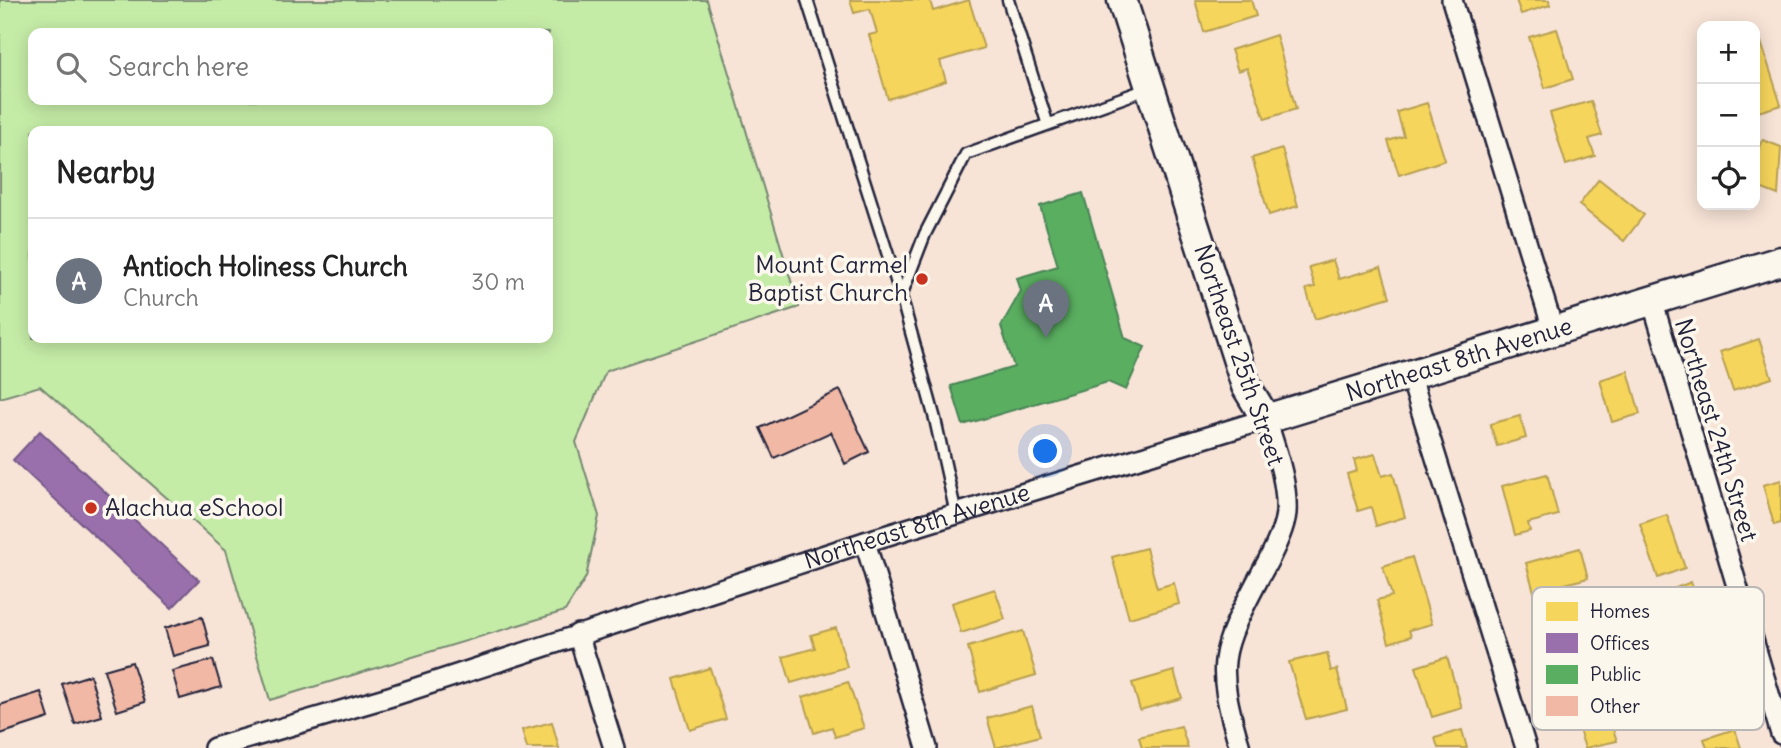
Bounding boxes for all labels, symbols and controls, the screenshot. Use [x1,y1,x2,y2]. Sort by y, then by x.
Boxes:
map controls [1697,21,1760,210]
button: + [1697,21,1760,84]
search box [28,28,553,105]
icon: search [52,48,90,86]
text: Search here [108,50,249,83]
button: − [1697,84,1760,147]
button: locate [1697,147,1760,210]
text: Nearby [56,153,156,191]
street label: Northeast 25th Street [1188,240,1292,469]
place label: Mount Carmel Baptist Church [748,249,908,307]
text: Antioch Holiness Church [123,250,408,283]
text: A [72,267,86,296]
text: 30 m [471,267,525,296]
marker: Mount Carmel Baptist Church [914,271,930,287]
pin: A [1023,280,1069,338]
text: Church [123,283,199,312]
street label: Northeast 8th Avenue [1342,310,1576,408]
street label: Northeast 24th Street [1669,315,1765,545]
your location [1028,434,1062,468]
street label: Northeast 8th Avenue [800,476,1033,575]
place label: Alachua eSchool [105,492,283,522]
marker: Alachua eSchool [83,500,99,516]
legend [1532,587,1764,730]
text: Homes [1590,599,1650,623]
text: Offices [1590,631,1650,655]
text: Public [1590,662,1641,686]
text: Other [1590,694,1640,718]

